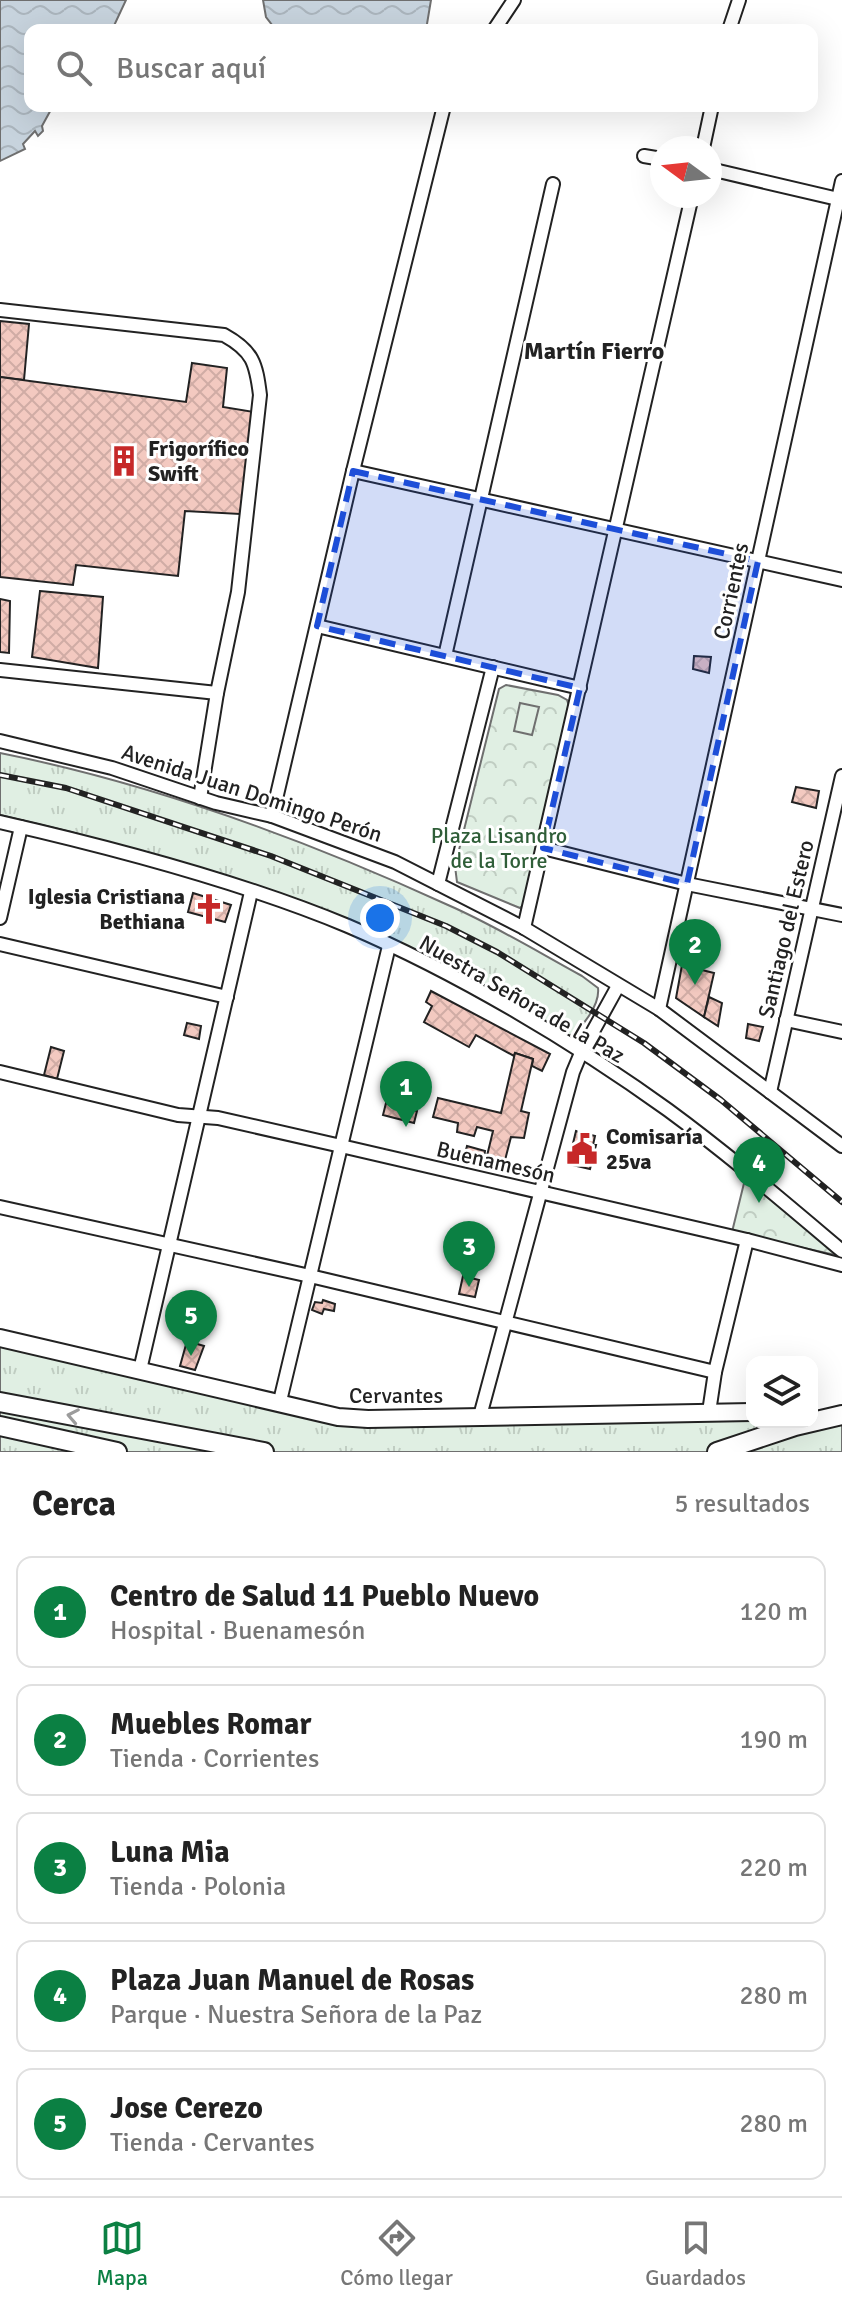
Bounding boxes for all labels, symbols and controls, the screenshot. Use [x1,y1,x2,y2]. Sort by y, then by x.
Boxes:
search box [24,24,818,112]
icon: search [52,46,96,90]
text: Buscar aquí [116,50,266,87]
north arrow [650,136,722,208]
district label: Martín Fierro [524,336,664,366]
place label: Frigorífico Swift [148,435,249,487]
building icon: Frigorífico Swift [107,444,141,478]
street label: Corrientes [708,540,754,642]
street label: Avenida Juan Domingo Perón [118,738,386,848]
park label: Plaza Lisandro de la Torre [431,822,567,874]
street label: Santiago del Estero [752,837,820,1021]
place label: Iglesia Cristiana Bethiana [28,883,185,935]
church icon: Iglesia Cristiana Bethiana [192,892,226,926]
your location [360,898,400,938]
pin: 2 [669,919,721,985]
street label: Nuestra Señora de la Paz [414,929,630,1069]
pin: 1 [380,1061,432,1127]
place label: Comisaría 25va [606,1123,703,1175]
public building icon: Comisaría 25va [565,1132,599,1166]
street label: Buenamesón [434,1135,558,1189]
pin: 4 [733,1137,785,1203]
pin: 3 [443,1221,495,1287]
pin: 5 [165,1290,217,1356]
map controls [746,1356,818,1428]
button: layers [746,1356,818,1428]
street label: Cervantes [349,1382,443,1409]
one-way arrow [66,1409,80,1426]
text: Cerca [32,1483,116,1525]
text: 5 resultados [674,1488,810,1520]
text: Centro de Salud 11 Pueblo Nuevo [110,1578,539,1615]
text: 1 [53,1596,67,1628]
text: 120 m [739,1596,808,1628]
text: Hospital · Buenamesón [110,1615,365,1647]
text: Muebles Romar [110,1706,311,1743]
text: 2 [53,1724,67,1756]
text: 190 m [739,1724,808,1756]
text: Tienda · Corrientes [110,1743,319,1775]
text: Luna Mia [110,1834,230,1871]
text: 3 [53,1852,67,1884]
text: 220 m [739,1852,808,1884]
text: Tienda · Polonia [110,1871,286,1903]
text: Plaza Juan Manuel de Rosas [110,1962,474,1999]
text: 4 [53,1980,67,2012]
text: 280 m [739,1980,808,2012]
text: Parque · Nuestra Señora de la Paz [110,1999,482,2031]
text: Jose Cerezo [110,2090,263,2127]
text: 5 [53,2108,67,2140]
text: 280 m [739,2108,808,2140]
text: Tienda · Cervantes [110,2127,315,2159]
tab: Mapa [96,2216,148,2291]
tab: Cómo llegar [340,2216,453,2291]
tab: Guardados [645,2216,746,2291]

